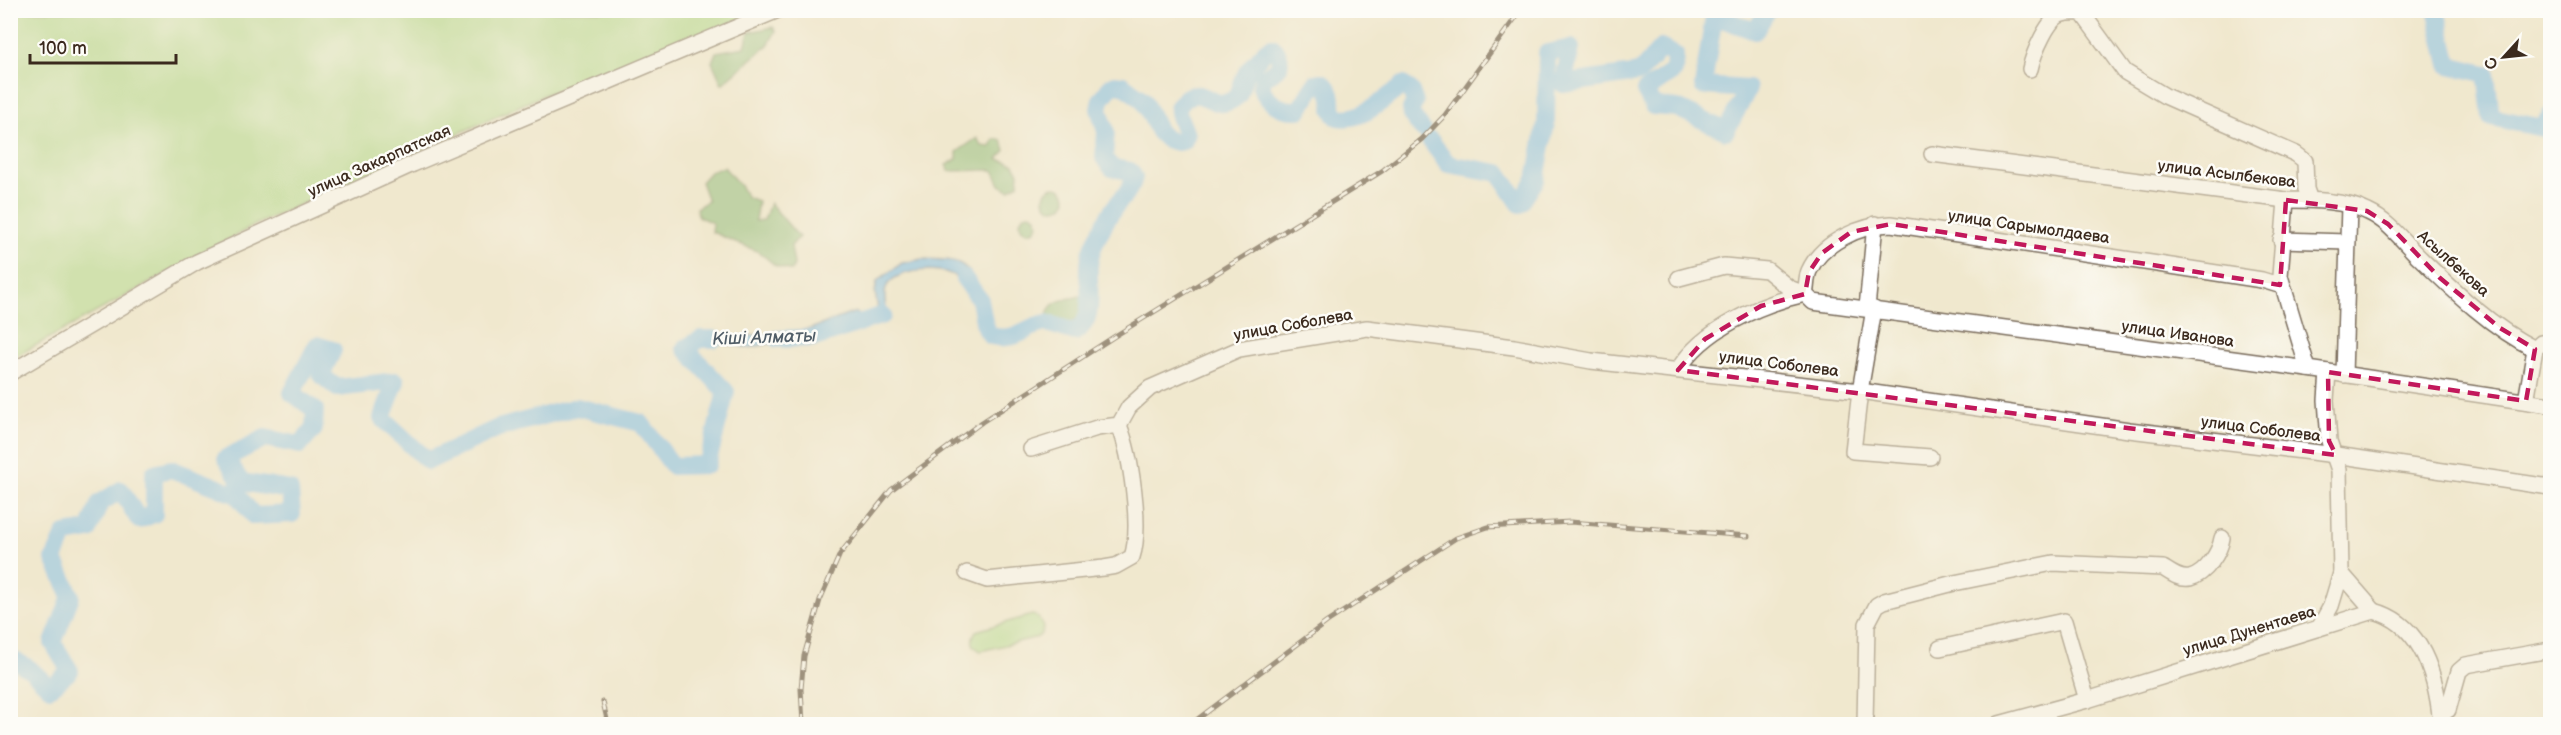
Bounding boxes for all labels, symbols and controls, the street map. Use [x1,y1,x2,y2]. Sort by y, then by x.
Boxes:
scale bar [30,27,176,65]
north arrow [2474,27,2534,87]
text: 100 m [39,38,87,59]
text: С [2481,54,2503,72]
street label: улица Закарпатская [305,121,454,201]
street label: улица Асылбекова [2157,157,2297,192]
street label: улица Сарымолдаева [1947,207,2111,248]
street label: Асылбекова [2412,226,2493,302]
street label: улица Соболева [1232,306,1355,345]
street label: улица Иванова [2120,317,2236,352]
water label: Кіші Алматы [712,325,816,350]
street label: улица Соболева [1718,348,1840,381]
street label: улица Соболева [2200,413,2322,446]
street label: улица Дунентаева [2181,602,2319,661]

